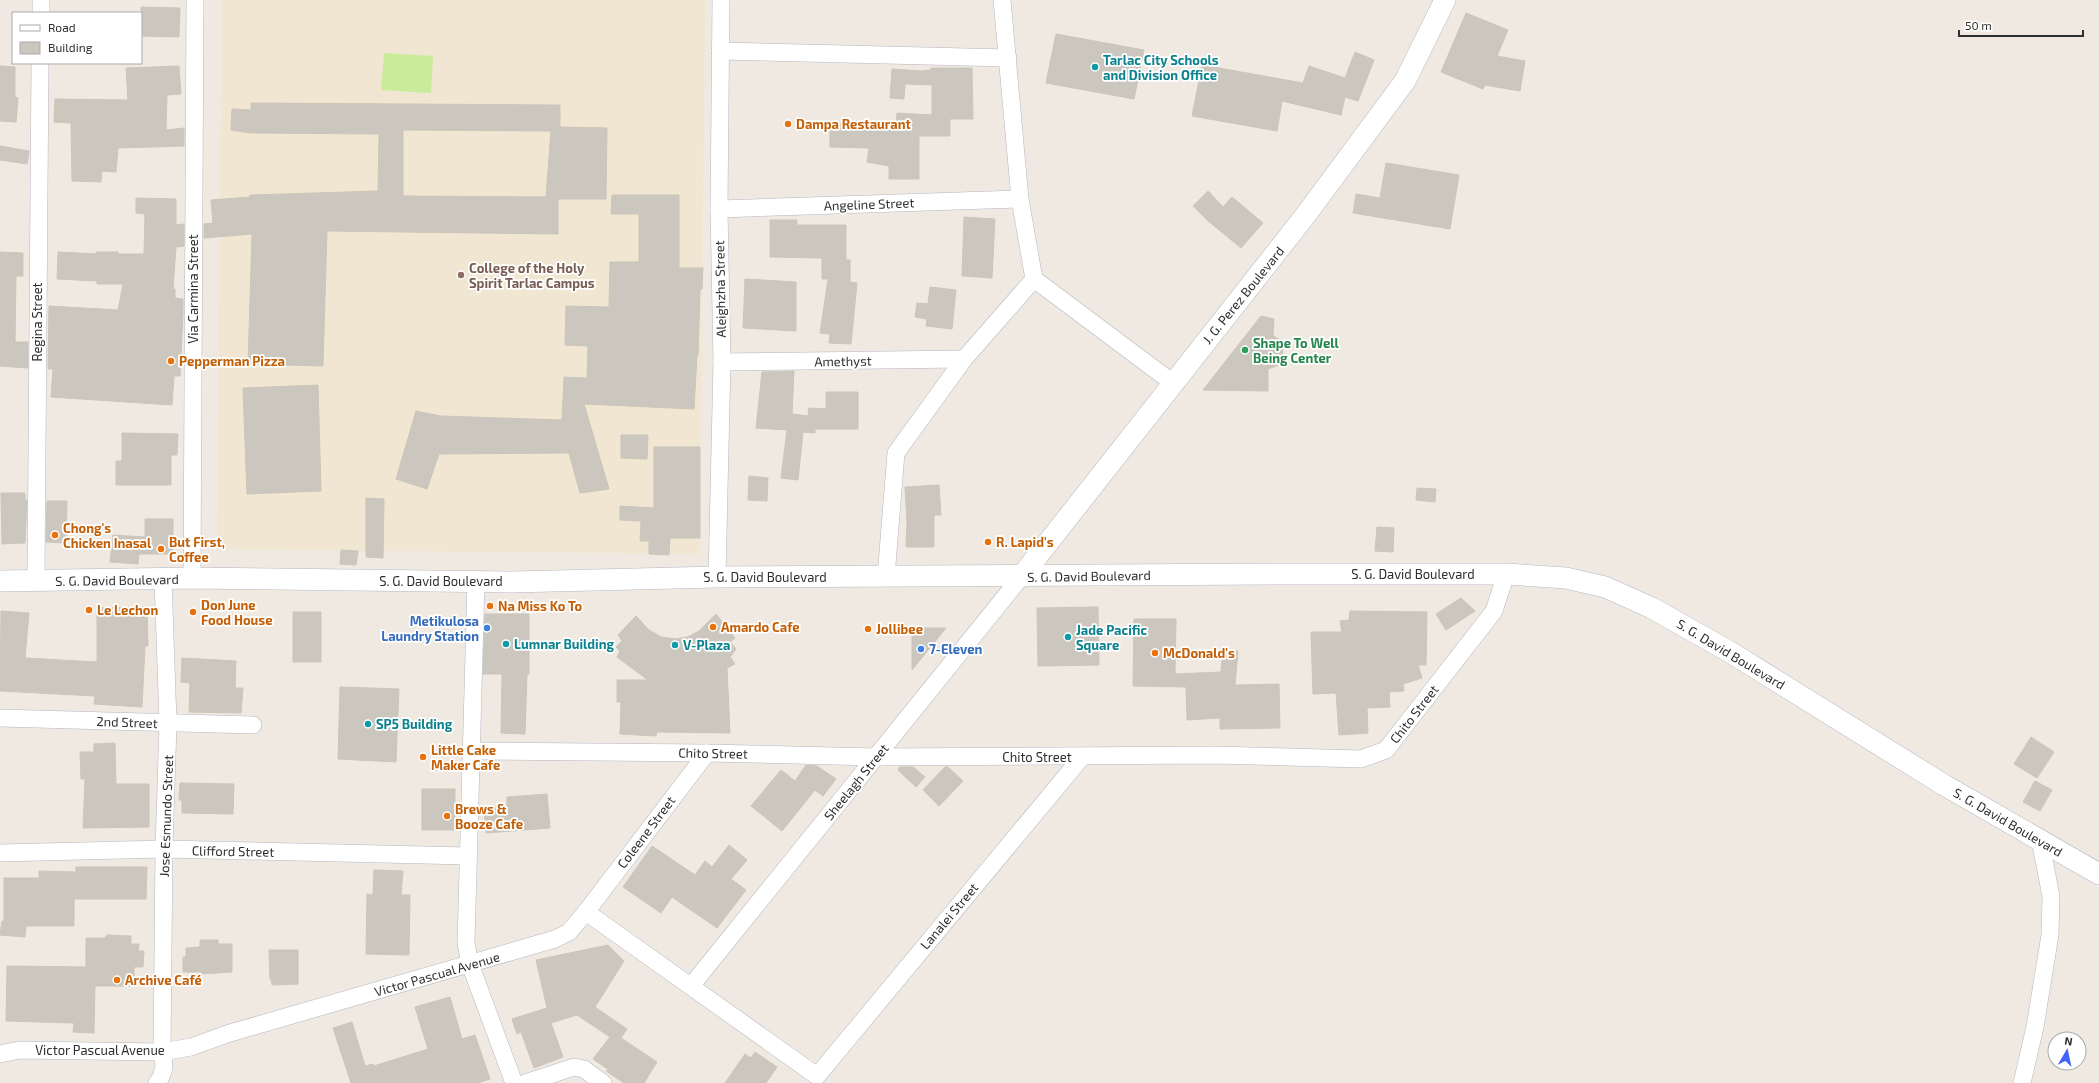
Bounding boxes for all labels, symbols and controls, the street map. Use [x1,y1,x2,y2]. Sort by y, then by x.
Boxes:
legend [12,12,142,64]
scale bar [1959,12,2083,38]
text: 50 m [1965,18,1992,32]
text: Road [48,20,76,34]
text: Building [48,40,93,54]
place label: Tarlac City Schools and Division Office [1103,52,1219,83]
marker: Tarlac City Schools and Division Office [1090,62,1100,72]
place label: Dampa Restaurant [796,116,912,132]
marker: Dampa Restaurant [783,119,793,129]
street label: Angeline Street [824,194,915,214]
street label: Via Carmina Street [185,234,201,344]
street label: Aleighzha Street [711,240,729,338]
street label: J. G. Perez Boulevard [1199,243,1287,347]
place label: College of the Holy Spirit Tarlac Campus [469,260,595,291]
marker: College of the Holy Spirit Tarlac Campus [456,270,466,280]
street label: Regina Street [29,282,45,362]
place label: Shape To Well Being Center [1253,335,1339,366]
marker: Shape To Well Being Center [1240,345,1250,355]
street label: Amethyst [814,352,872,369]
place label: Pepperman Pizza [179,353,285,369]
marker: Pepperman Pizza [166,356,176,366]
place label: Chong's Chicken Inasal [63,520,152,551]
marker: Chong's Chicken Inasal [50,530,60,540]
place label: But First, Coffee [169,534,225,565]
place label: R. Lapid's [996,534,1054,550]
marker: R. Lapid's [983,537,993,547]
marker: But First, Coffee [156,544,166,554]
street label: S. G. David Boulevard [1351,566,1475,582]
street label: S. G. David Boulevard [1027,567,1151,585]
street label: S. G. David Boulevard [703,569,827,585]
street label: S. G. David Boulevard [55,571,179,589]
street label: S. G. David Boulevard [379,573,503,589]
place label: Don June Food House [201,597,273,628]
place label: Na Miss Ko To [498,598,582,614]
marker: Na Miss Ko To [485,601,495,611]
place label: Le Lechon [97,602,158,618]
marker: Le Lechon [84,605,94,615]
marker: Don June Food House [188,607,198,617]
place label: Metikulosa Laundry Station [381,613,479,644]
street label: S. G. David Boulevard [1674,615,1788,693]
place label: Amardo Cafe [721,619,800,635]
place label: Jollibee [876,621,923,637]
marker: Amardo Cafe [708,622,718,632]
place label: Jade Pacific Square [1076,622,1147,653]
marker: Metikulosa Laundry Station [482,623,492,633]
marker: Jollibee [863,624,873,634]
marker: Jade Pacific Square [1063,632,1073,642]
place label: Lumnar Building [514,636,615,652]
place label: V-Plaza [683,637,730,653]
marker: Lumnar Building [501,639,511,649]
marker: V-Plaza [670,640,680,650]
place label: 7-Eleven [929,641,983,657]
marker: 7-Eleven [916,644,926,654]
place label: McDonald's [1163,645,1235,661]
marker: McDonald's [1150,648,1160,658]
street label: Chito Street [1386,682,1442,746]
street label: 2nd Street [96,713,158,731]
place label: SP5 Building [376,716,453,732]
marker: SP5 Building [363,719,373,729]
street label: Sheelagh Street [820,741,892,823]
place label: Little Cake Maker Cafe [431,742,500,773]
street label: Chito Street [678,744,748,762]
street label: Chito Street [1002,749,1072,765]
marker: Little Cake Maker Cafe [418,752,428,762]
street label: Jose Esmundo Street [156,755,176,877]
street label: S. G. David Boulevard [1950,784,2066,860]
street label: Coleene Street [614,793,678,871]
place label: Brews & Booze Cafe [455,801,523,832]
marker: Brews & Booze Cafe [442,811,452,821]
street label: Clifford Street [192,842,274,860]
street label: Lanalei Street [917,880,981,952]
street label: Victor Pascual Avenue [372,948,502,1000]
place label: Archive Café [125,972,202,988]
marker: Archive Café [112,975,122,985]
north arrow [2047,1031,2087,1071]
text: N [2064,1034,2074,1048]
street label: Victor Pascual Avenue [35,1042,165,1058]

